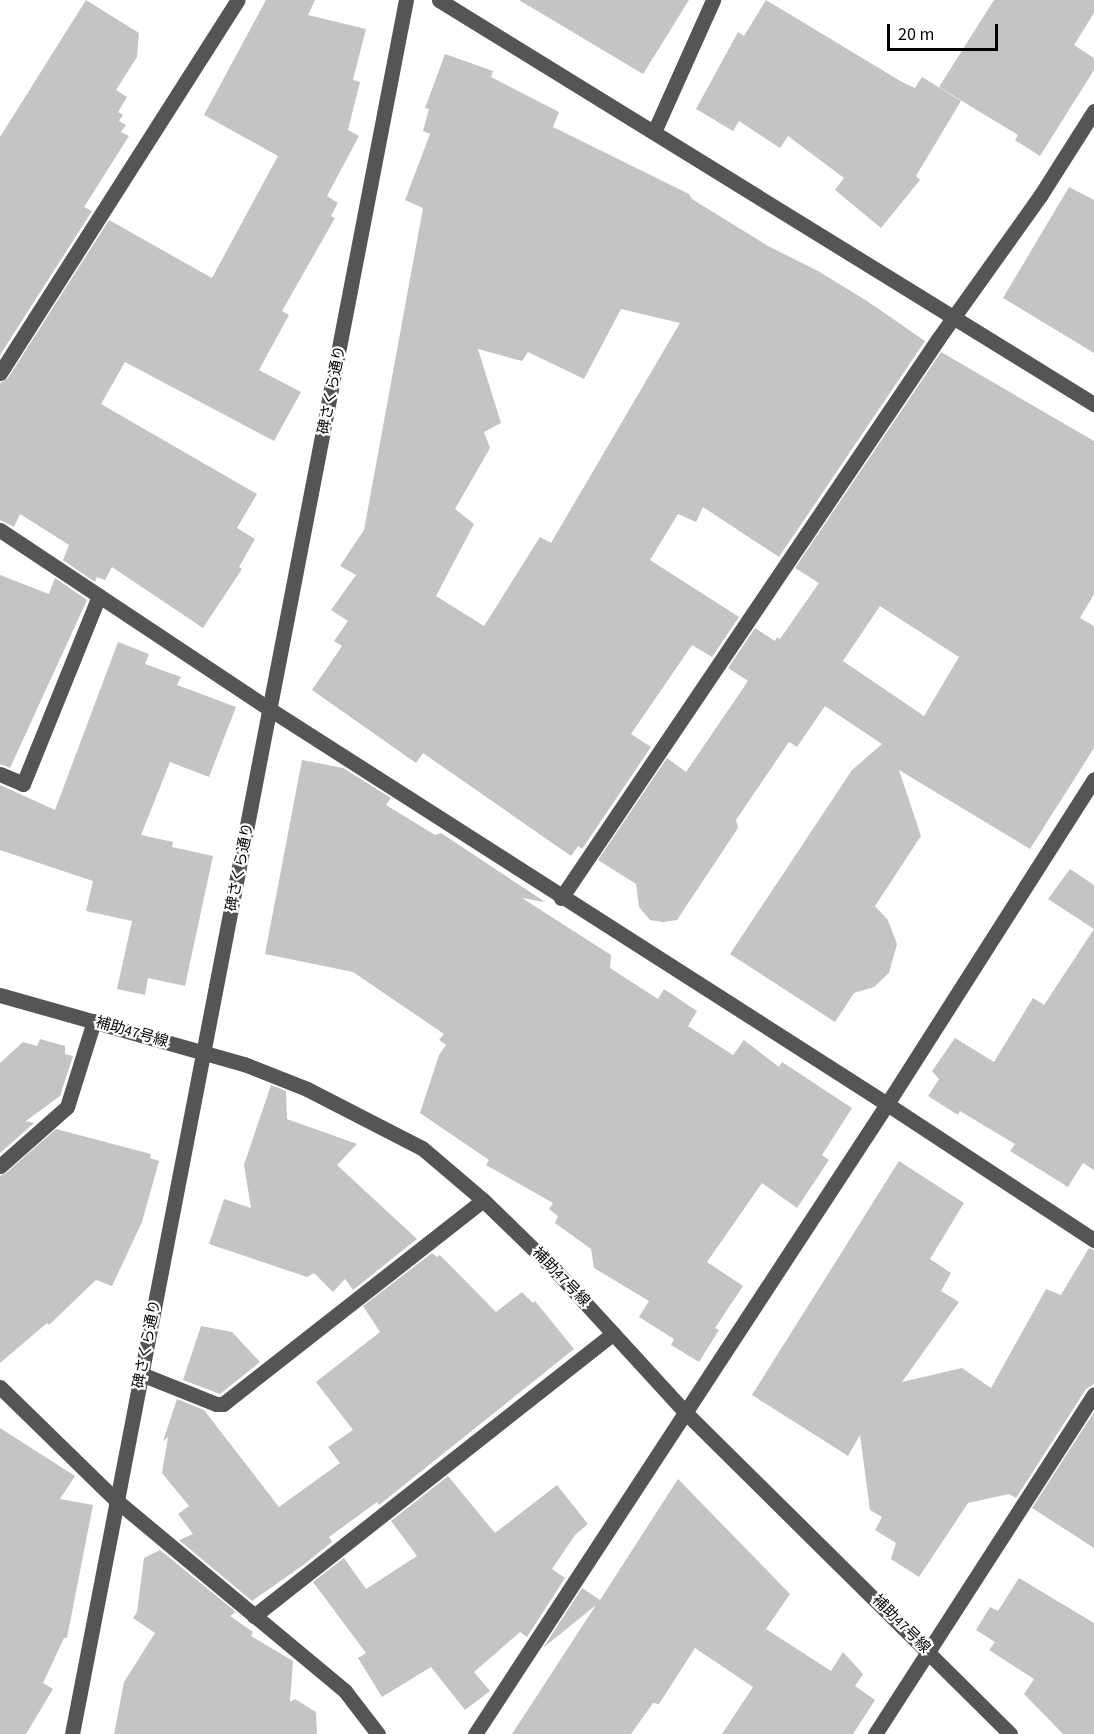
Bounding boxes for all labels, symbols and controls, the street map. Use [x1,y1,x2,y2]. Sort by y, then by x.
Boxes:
scale bar [890,12,1001,50]
text: 20 m [898,22,934,47]
street label: 碑さくら通り [315,344,349,436]
street label: 碑さくら通り [223,821,257,913]
street label: 補助47号線 [94,1013,170,1051]
street label: 補助47号線 [529,1244,593,1310]
street label: 碑さくら通り [130,1298,164,1390]
street label: 補助47号線 [868,1591,934,1657]

